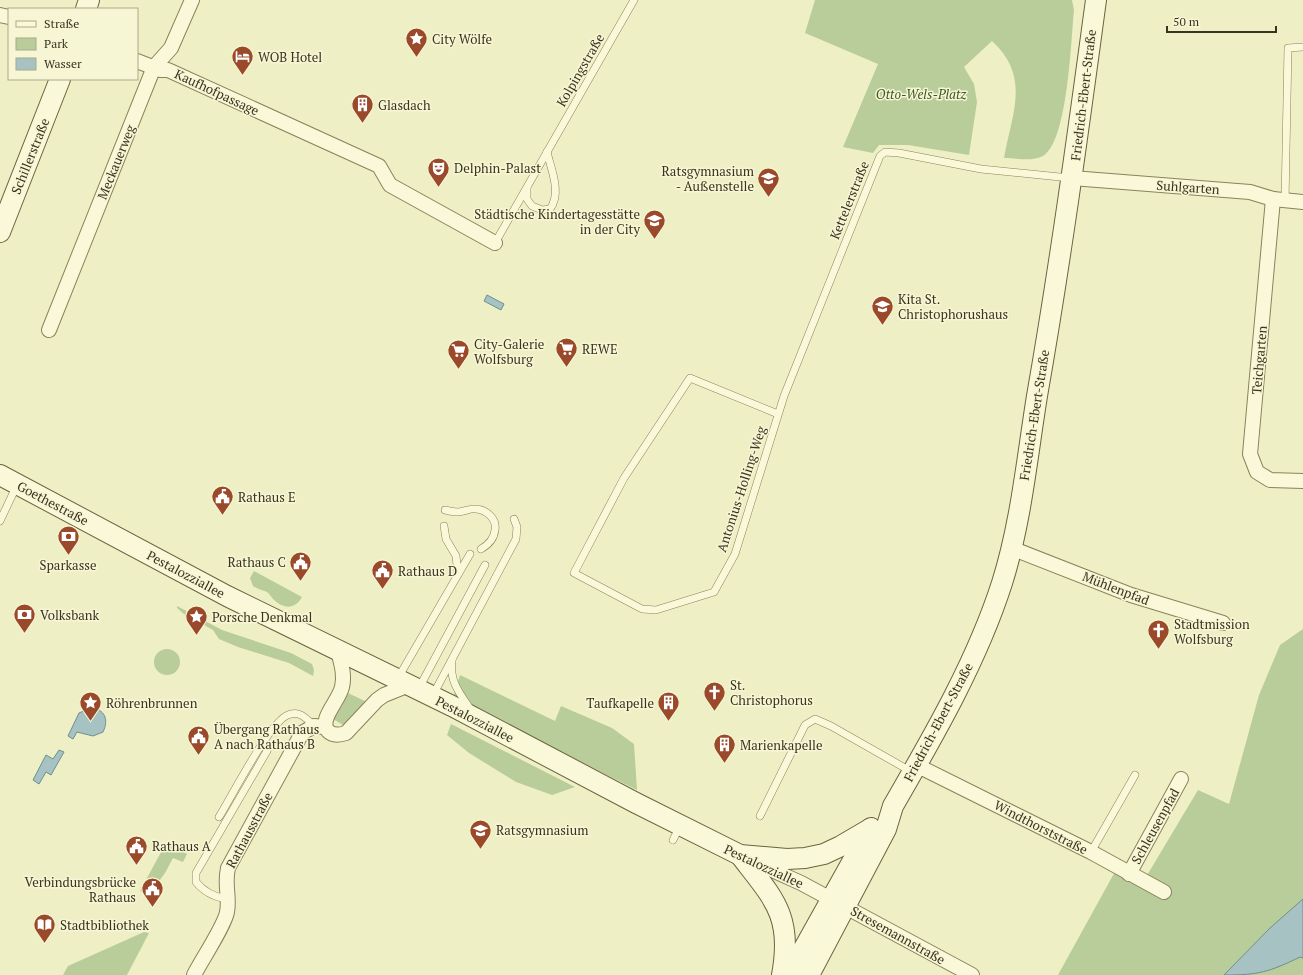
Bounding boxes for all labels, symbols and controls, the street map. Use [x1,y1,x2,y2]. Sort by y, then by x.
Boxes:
legend [8,8,138,80]
scale bar [1167,8,1276,34]
text: 50 m [1173,14,1200,29]
text: Straße [44,16,79,31]
place icon: City Wölfe [404,26,430,59]
street label: Friedrich-Ebert-Straße [1066,28,1100,162]
place label: City Wölfe [432,30,492,48]
street label: Kolpingstraße [552,30,608,110]
text: Park [44,36,69,51]
hotel icon: WOB Hotel [229,44,255,77]
place label: WOB Hotel [258,48,322,66]
text: Wasser [44,56,82,71]
street label: Kaufhofpassage [172,65,262,119]
park label: Otto-Wels-Platz [876,85,966,103]
building icon: Glasdach [349,92,375,125]
place label: Glasdach [378,96,431,114]
street label: Schillerstraße [7,115,53,197]
street label: Meckauerweg [93,122,139,202]
theatre icon: Delphin-Palast [426,155,452,188]
street label: Kettelerstraße [825,158,873,242]
place label: Delphin-Palast [454,159,541,177]
place label: Ratsgymnasium - Außenstelle [662,162,754,195]
school or university icon: Ratsgymnasium - Außenstelle [756,165,782,198]
street label: Suhlgarten [1156,176,1221,198]
place label: Städtische Kindertagesstätte in der City [474,205,640,238]
school or university icon: Städtische Kindertagesstätte in der City [642,208,668,241]
place label: Kita St. Christophorushaus [898,290,1008,323]
school or university icon: Kita St. Christophorushaus [869,293,895,326]
street label: Teichgarten [1247,325,1271,395]
place label: City-Galerie Wolfsburg [474,335,544,368]
supermarket icon: REWE [553,336,579,369]
supermarket icon: City-Galerie Wolfsburg [445,338,471,371]
place label: REWE [582,340,618,358]
street label: Friedrich-Ebert-Straße [1015,348,1053,482]
street label: Antonius-Holling-Weg [712,424,770,554]
street label: Goethestraße [14,477,92,529]
public building icon: Rathaus E [209,484,235,517]
place label: Rathaus E [238,488,296,506]
bank icon: Sparkasse [55,524,81,557]
street label: Pestalozziallee [144,546,228,602]
public building icon: Rathaus C [288,549,314,582]
place label: Rathaus C [228,553,286,571]
place label: Sparkasse [40,556,96,574]
public building icon: Rathaus D [369,558,395,591]
place label: Rathaus D [398,562,457,580]
street label: Mühlenpfad [1080,567,1152,609]
bank icon: Volksbank [11,602,37,635]
place icon: Porsche Denkmal [183,604,209,637]
place label: Volksbank [40,606,100,624]
place label: Porsche Denkmal [212,608,313,626]
place label: Stadtmission Wolfsburg [1174,615,1250,648]
church icon: Stadtmission Wolfsburg [1146,618,1172,651]
street label: Friedrich-Ebert-Straße [899,659,977,785]
place label: St. Christophorus [730,676,813,709]
church icon: St. Christophorus [701,679,727,712]
place icon: Röhrenbrunnen [77,690,103,723]
building icon: Taufkapelle [656,690,682,723]
street label: Pestalozziallee [433,692,517,746]
place label: Röhrenbrunnen [106,694,198,712]
place label: Taufkapelle [586,694,654,712]
place label: Übergang Rathaus A nach Rathaus B [214,720,319,753]
public building icon: Übergang Rathaus A nach Rathaus B [185,723,211,756]
building icon: Marienkapelle [711,732,737,765]
place label: Marienkapelle [740,736,823,754]
street label: Schleusenpfad [1127,785,1183,867]
street label: Rathausstraße [221,789,277,871]
street label: Windthorststraße [991,796,1091,858]
school or university icon: Ratsgymnasium [467,817,493,850]
place label: Ratsgymnasium [496,821,588,839]
public building icon: Rathaus A [124,833,150,866]
place label: Rathaus A [152,837,211,855]
street label: Pestalozziallee [721,840,807,892]
place label: Verbindungsbrücke Rathaus [24,873,136,906]
public building icon: Verbindungsbrücke Rathaus [139,876,165,909]
street label: Stresemannstraße [847,902,949,968]
library icon: Stadtbibliothek [32,912,58,945]
place label: Stadtbibliothek [60,916,149,934]

